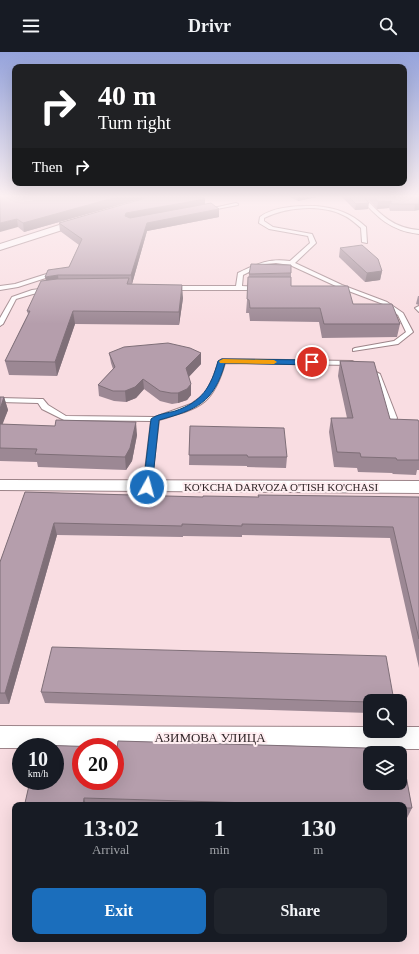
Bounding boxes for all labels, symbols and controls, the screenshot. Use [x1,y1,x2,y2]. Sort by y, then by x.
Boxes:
icon: menu [20,15,42,37]
icon: search [377,15,399,37]
text: Drivr [188,16,231,36]
icon: right [32,80,84,132]
text: 40 m [98,80,156,111]
text: Turn right [98,113,171,133]
icon: right [71,156,93,178]
text: Then [32,159,63,175]
pin [295,345,329,379]
icon: arrive [301,351,323,373]
position arrow [126,466,168,508]
street label: KO'KCHA DARVOZA O'TISH KO'CHASI [184,481,378,493]
map controls [363,694,407,790]
button: search [363,694,407,738]
street label: АЗИМОВА УЛИЦА [154,730,266,745]
speed limit sign: 20 [72,738,124,790]
button: layers [363,746,407,790]
text: 10 [28,748,48,770]
text: km/h [28,768,48,779]
text: 13:02 [83,815,139,841]
text: 1 [213,815,225,841]
text: 130 [300,815,336,841]
text: Arrival [92,842,129,857]
text: min [209,842,230,857]
text: m [313,842,323,857]
button: Exit [32,888,206,934]
button: Share [214,888,387,934]

